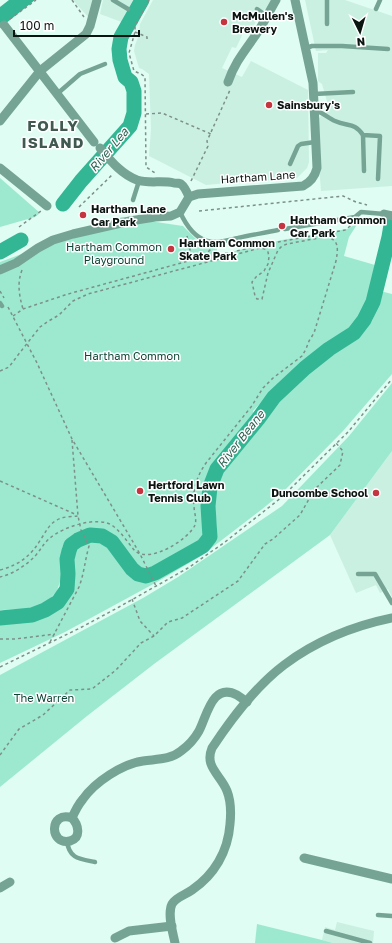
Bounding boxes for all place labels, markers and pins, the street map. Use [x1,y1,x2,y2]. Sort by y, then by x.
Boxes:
place label: McMullen's Brewery [232,9,294,35]
marker: McMullen's Brewery [219,17,229,27]
place label: Sainsbury's [277,98,340,111]
marker: Sainsbury's [264,100,274,110]
place label: Hartham Lane Car Park [91,202,166,228]
marker: Hartham Lane Car Park [78,210,88,220]
place label: Hartham Common Car Park [290,213,386,239]
marker: Hartham Common Car Park [277,221,287,231]
place label: Hartham Common Skate Park [179,236,275,262]
marker: Hartham Common Skate Park [166,244,176,254]
place label: Hertford Lawn Tennis Club [148,478,225,504]
marker: Hertford Lawn Tennis Club [135,486,145,496]
place label: Duncombe School [271,486,368,499]
marker: Duncombe School [371,488,381,498]

